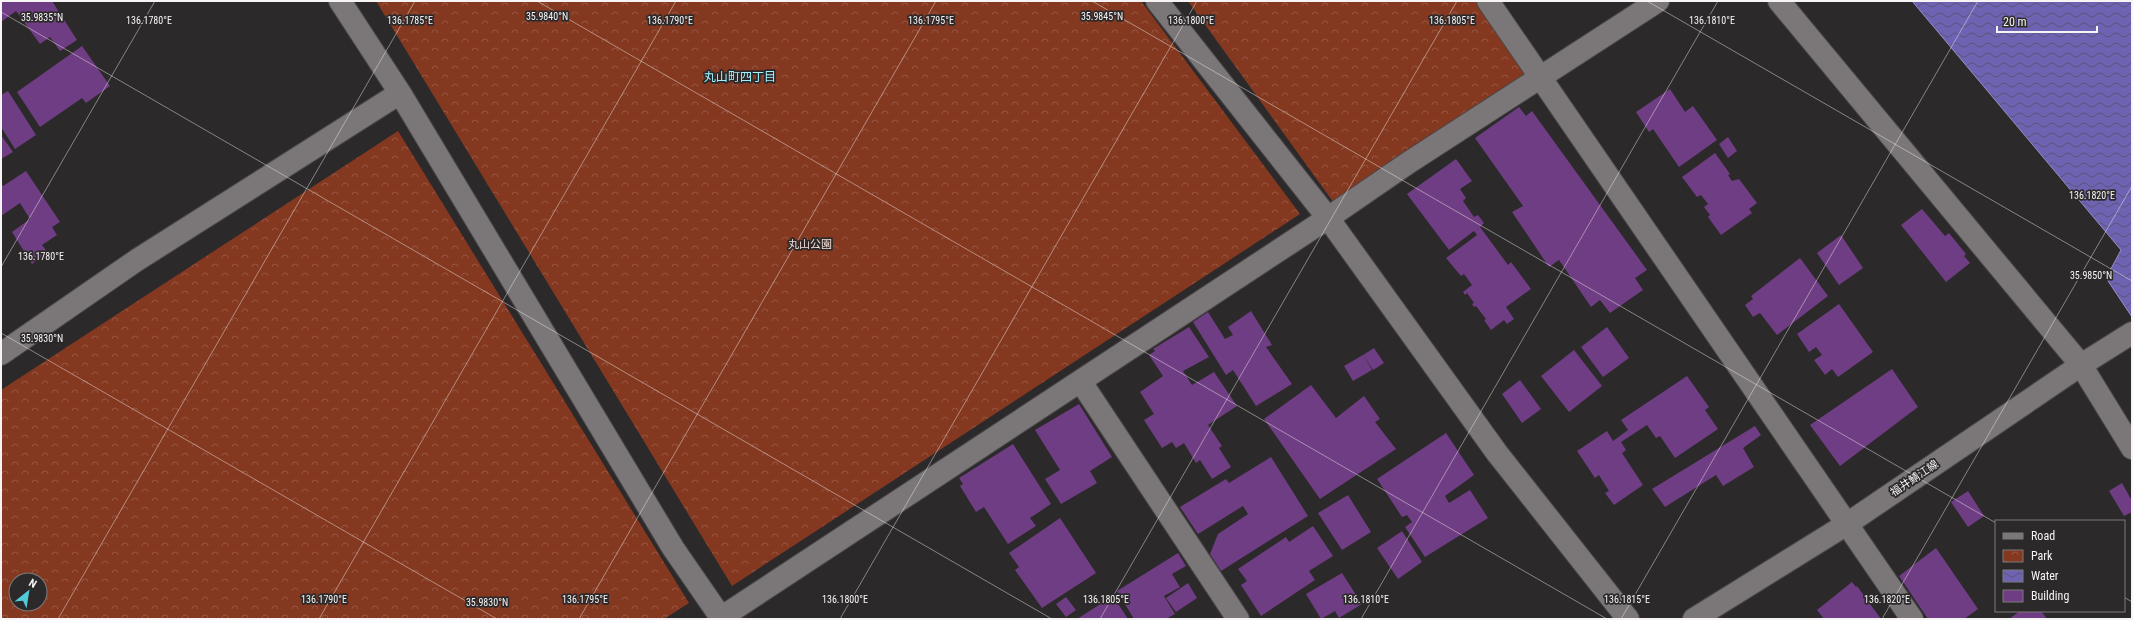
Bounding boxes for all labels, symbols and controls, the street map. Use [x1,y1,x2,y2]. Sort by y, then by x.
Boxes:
scale bar [1997,8,2097,34]
text: 35.9840°N [526,11,568,22]
text: 35.9845°N [1081,11,1123,22]
text: 35.9835°N [21,12,63,23]
text: 136.1780°E [126,15,172,26]
text: 136.1785°E [387,15,433,26]
text: 136.1790°E [647,15,693,26]
text: 136.1795°E [908,15,954,26]
text: 136.1800°E [1168,15,1214,26]
text: 136.1805°E [1429,15,1475,26]
text: 136.1810°E [1689,15,1735,26]
text: 20 m [2003,15,2027,29]
district label: 丸山町四丁目 [704,70,776,84]
text: 136.1820°E [2069,190,2115,201]
park label: 丸山公園 [788,238,832,251]
text: 136.1780°E [18,251,64,262]
text: 35.9850°N [2070,270,2112,281]
text: 35.9830°N [21,333,63,344]
street label: 福井鯖江線 [1888,458,1941,499]
legend [1995,520,2125,612]
text: Road [2031,529,2055,543]
text: Park [2031,549,2053,563]
text: Water [2031,569,2059,583]
north arrow [8,572,48,612]
text: N [27,576,39,591]
text: Building [2031,589,2069,603]
text: 136.1790°E [301,594,347,605]
text: 136.1795°E [562,594,608,605]
text: 136.1800°E [822,594,868,605]
text: 136.1805°E [1083,594,1129,605]
text: 136.1810°E [1343,594,1389,605]
text: 136.1815°E [1604,594,1650,605]
text: 136.1820°E [1864,594,1910,605]
text: 35.9830°N [466,597,508,608]

